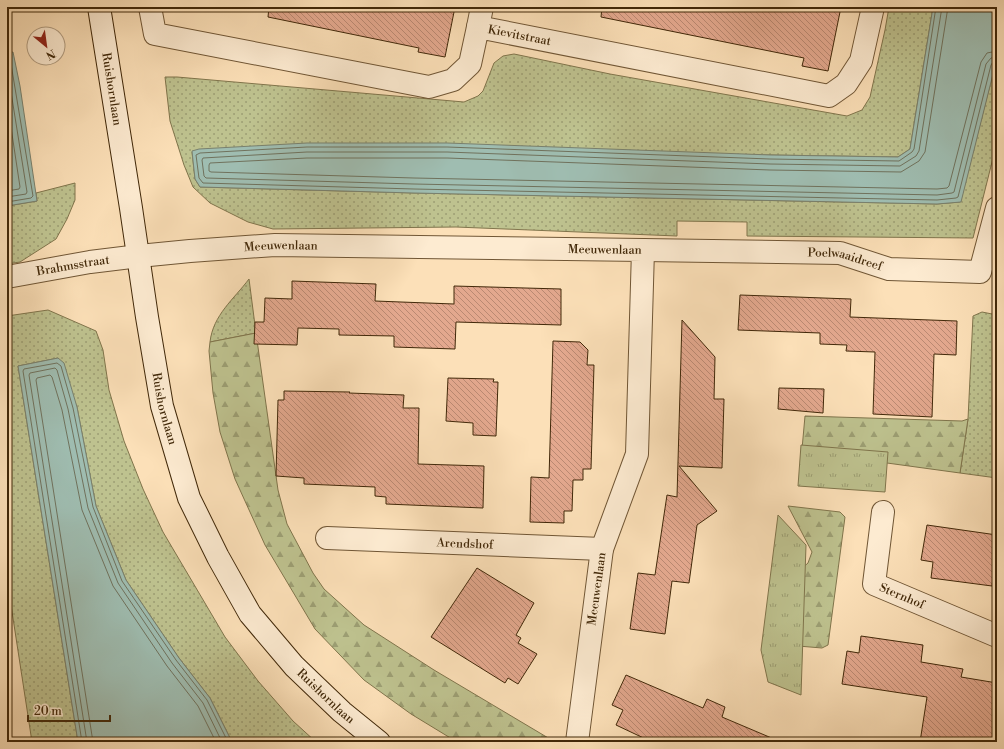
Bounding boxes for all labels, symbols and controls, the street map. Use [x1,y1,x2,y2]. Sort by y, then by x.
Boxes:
street label: Kievitstraat [487,22,553,49]
north arrow [26,26,66,66]
text: N [43,46,58,62]
street label: Ruishornlaan [99,51,125,127]
street label: Meeuwenlaan [243,237,318,255]
street label: Meeuwenlaan [568,241,642,257]
street label: Poelwaaidreef [808,245,885,274]
street label: Brahmsstraat [34,252,111,279]
street label: Ruishornlaan [149,371,180,446]
street label: Arendshof [435,535,494,552]
street label: Meeuwenlaan [584,551,610,627]
street label: Sternhof [877,580,928,612]
street label: Ruishornlaan [294,665,358,727]
scale bar [28,697,110,723]
text: 20 m [34,704,62,719]

